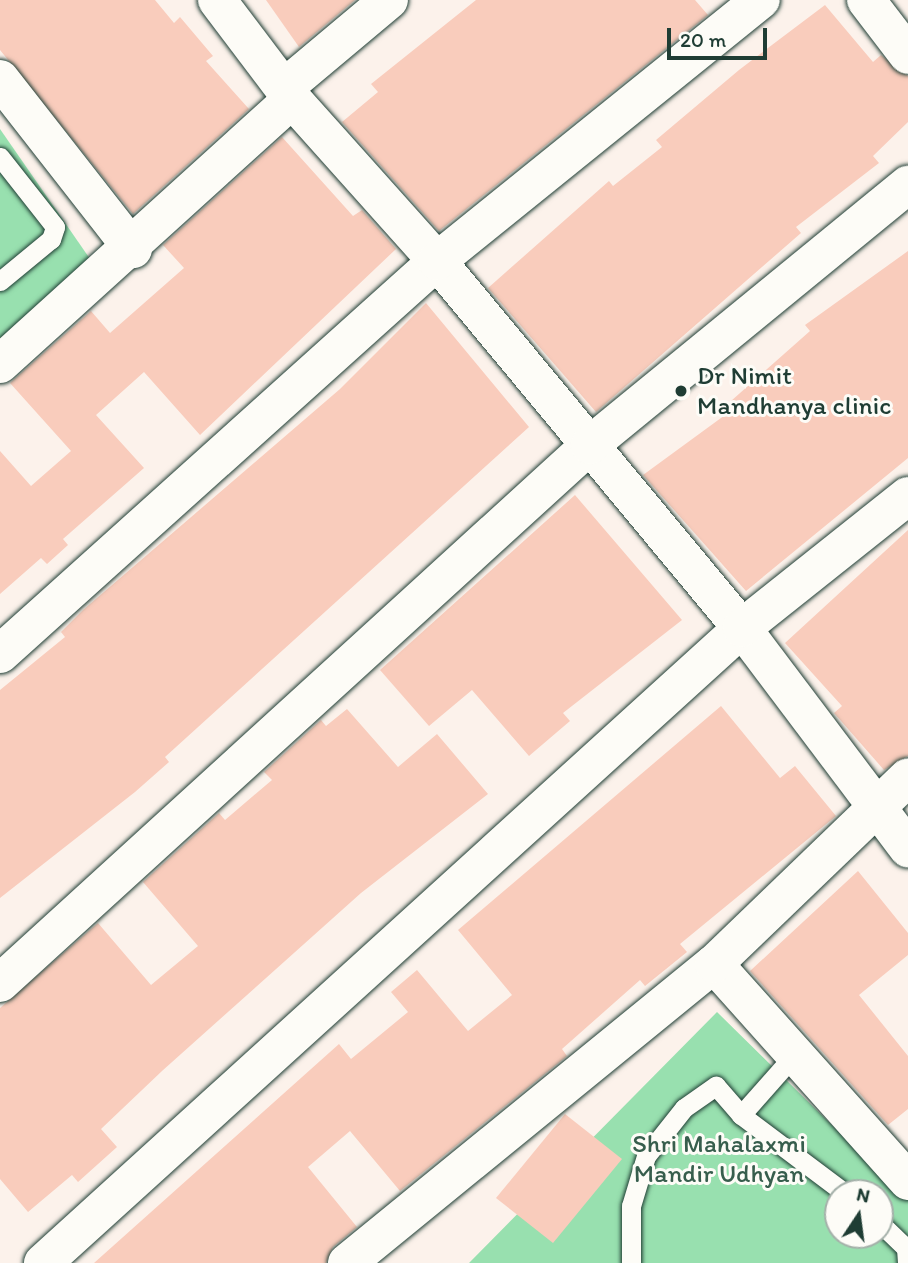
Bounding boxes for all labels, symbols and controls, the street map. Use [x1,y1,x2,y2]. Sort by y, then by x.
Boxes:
scale bar [670,14,770,58]
text: 20 m [680,27,726,52]
place label: Dr Nimit Mandhanya clinic [697,360,892,422]
marker: Dr Nimit Mandhanya clinic [671,381,691,401]
park label: Shri Mahalaxmi Mandir Udhyan [632,1128,806,1190]
north arrow [824,1179,894,1249]
text: N [855,1182,872,1208]

